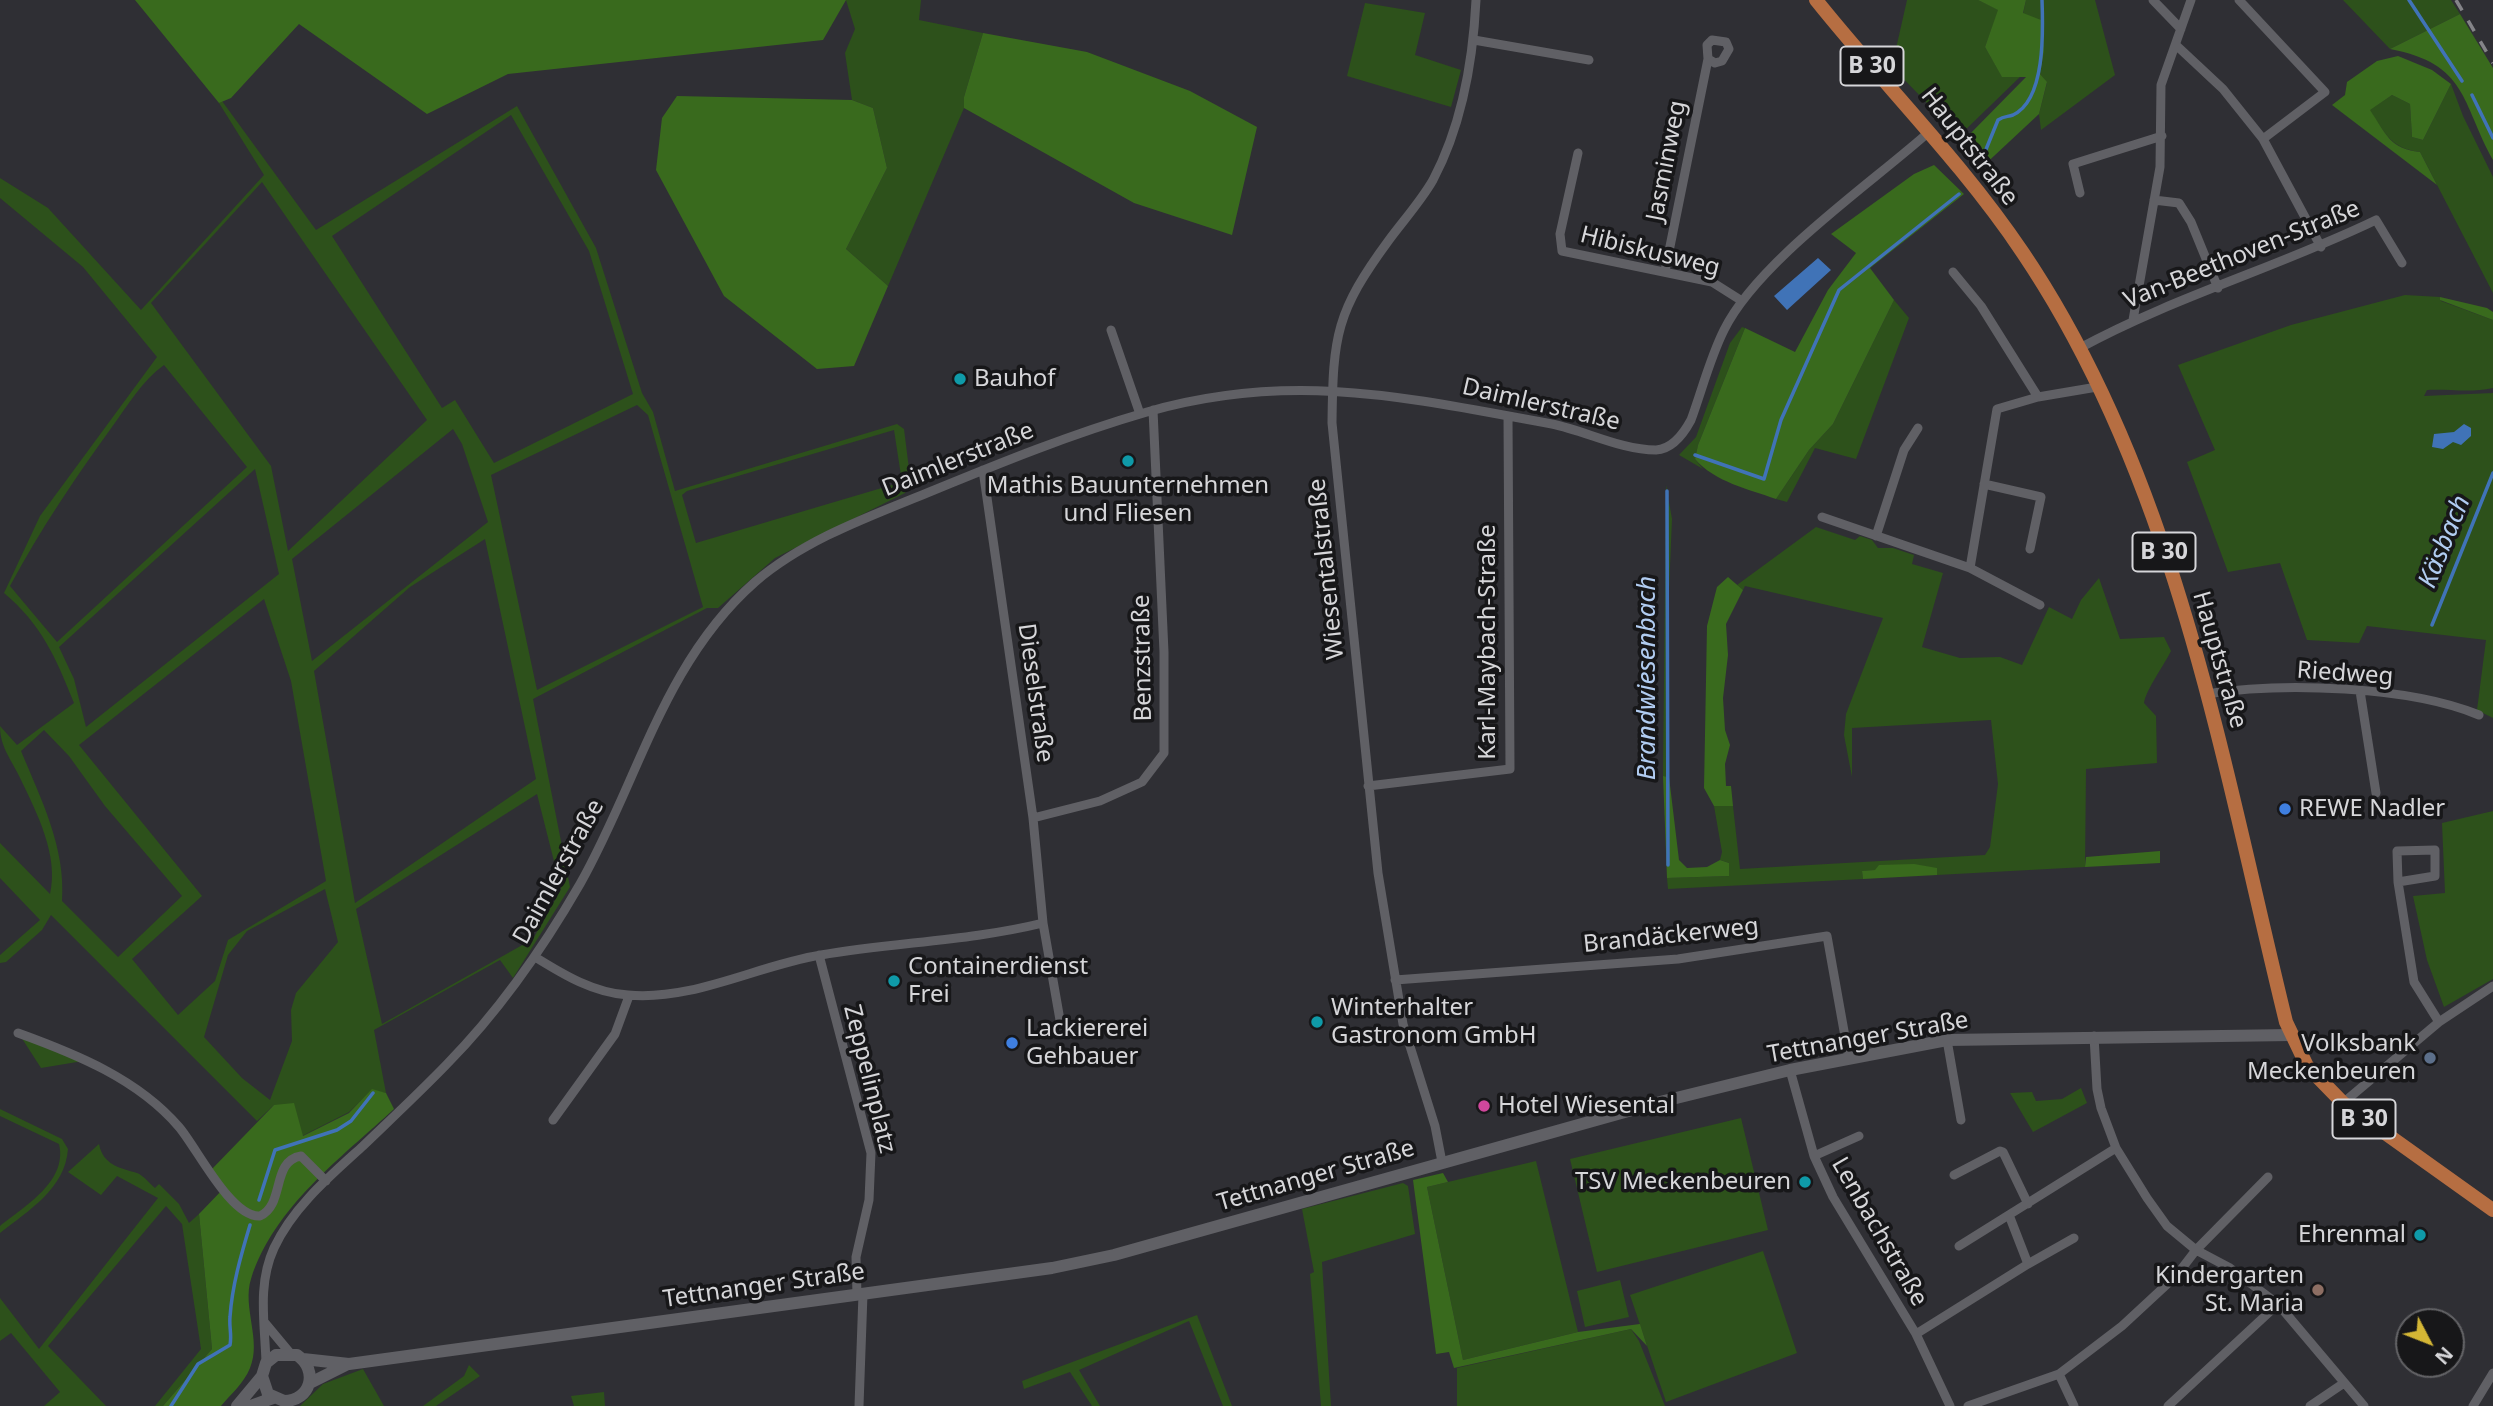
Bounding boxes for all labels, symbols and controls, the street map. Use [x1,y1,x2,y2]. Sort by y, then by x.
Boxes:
road number: B 30 [1840,46,1904,86]
street label: Hauptstraße [1914,82,2024,212]
street label: Jasminweg [1641,98,1693,224]
street label: Van-Beethoven-Straße [2120,194,2364,316]
street label: Hibiskusweg [1577,221,1723,283]
place label: Bauhof [974,365,1056,393]
marker: Bauhof [952,371,968,387]
street label: Daimlerstraße [1459,373,1623,437]
street label: Daimlerstraße [878,416,1038,504]
marker: Mathis Bauunternehmen und Fliesen [1120,453,1136,469]
place label: Mathis Bauunternehmen und Fliesen [987,472,1269,528]
street label: Wiesentalstraße [1303,477,1351,661]
water label: Käsbach [2412,491,2478,593]
street label: Karl-Maybach-Straße [1474,524,1502,760]
road number: B 30 [2132,532,2196,572]
water label: Brandwiesenbach [1632,576,1664,780]
street label: Hauptstraße [2186,588,2252,732]
street label: Benzstraße [1127,594,1159,722]
street label: Dieselstraße [1011,622,1059,764]
street label: Riedweg [2296,656,2394,692]
street label: Daimlerstraße [507,795,611,949]
place label: REWE Nadler [2299,795,2445,823]
marker: REWE Nadler [2277,801,2293,817]
street label: Brandäckerweg [1582,912,1760,960]
place label: Containerdienst Frei [908,953,1088,1009]
marker: Containerdienst Frei [886,973,902,989]
place label: Winterhalter Gastronom GmbH [1331,994,1537,1050]
street label: Zeppelinplatz [837,1002,901,1156]
street label: Tettnanger Straße [1765,1006,1971,1070]
marker: Winterhalter Gastronom GmbH [1309,1014,1325,1030]
place label: Lackiererei Gehbauer [1026,1015,1148,1071]
place label: Volksbank Meckenbeuren [2247,1030,2416,1086]
marker: Lackiererei Gehbauer [1004,1035,1020,1051]
marker: Volksbank Meckenbeuren [2422,1050,2438,1066]
place label: Hotel Wiesental [1498,1092,1675,1120]
marker: Hotel Wiesental [1476,1098,1492,1114]
road number: B 30 [2332,1100,2396,1138]
street label: Tettnanger Straße [1214,1134,1418,1218]
street label: Lenbachstraße [1825,1152,1933,1312]
place label: TSV Meckenbeuren [1575,1168,1791,1196]
marker: TSV Meckenbeuren [1797,1174,1813,1190]
place label: Ehrenmal [2298,1221,2406,1249]
marker: Ehrenmal [2412,1227,2428,1243]
street label: Tettnanger Straße [661,1258,867,1314]
place label: Kindergarten St. Maria [2155,1262,2304,1318]
marker: Kindergarten St. Maria [2310,1282,2326,1298]
north arrow [2395,1308,2465,1378]
text: N [2429,1341,2459,1370]

